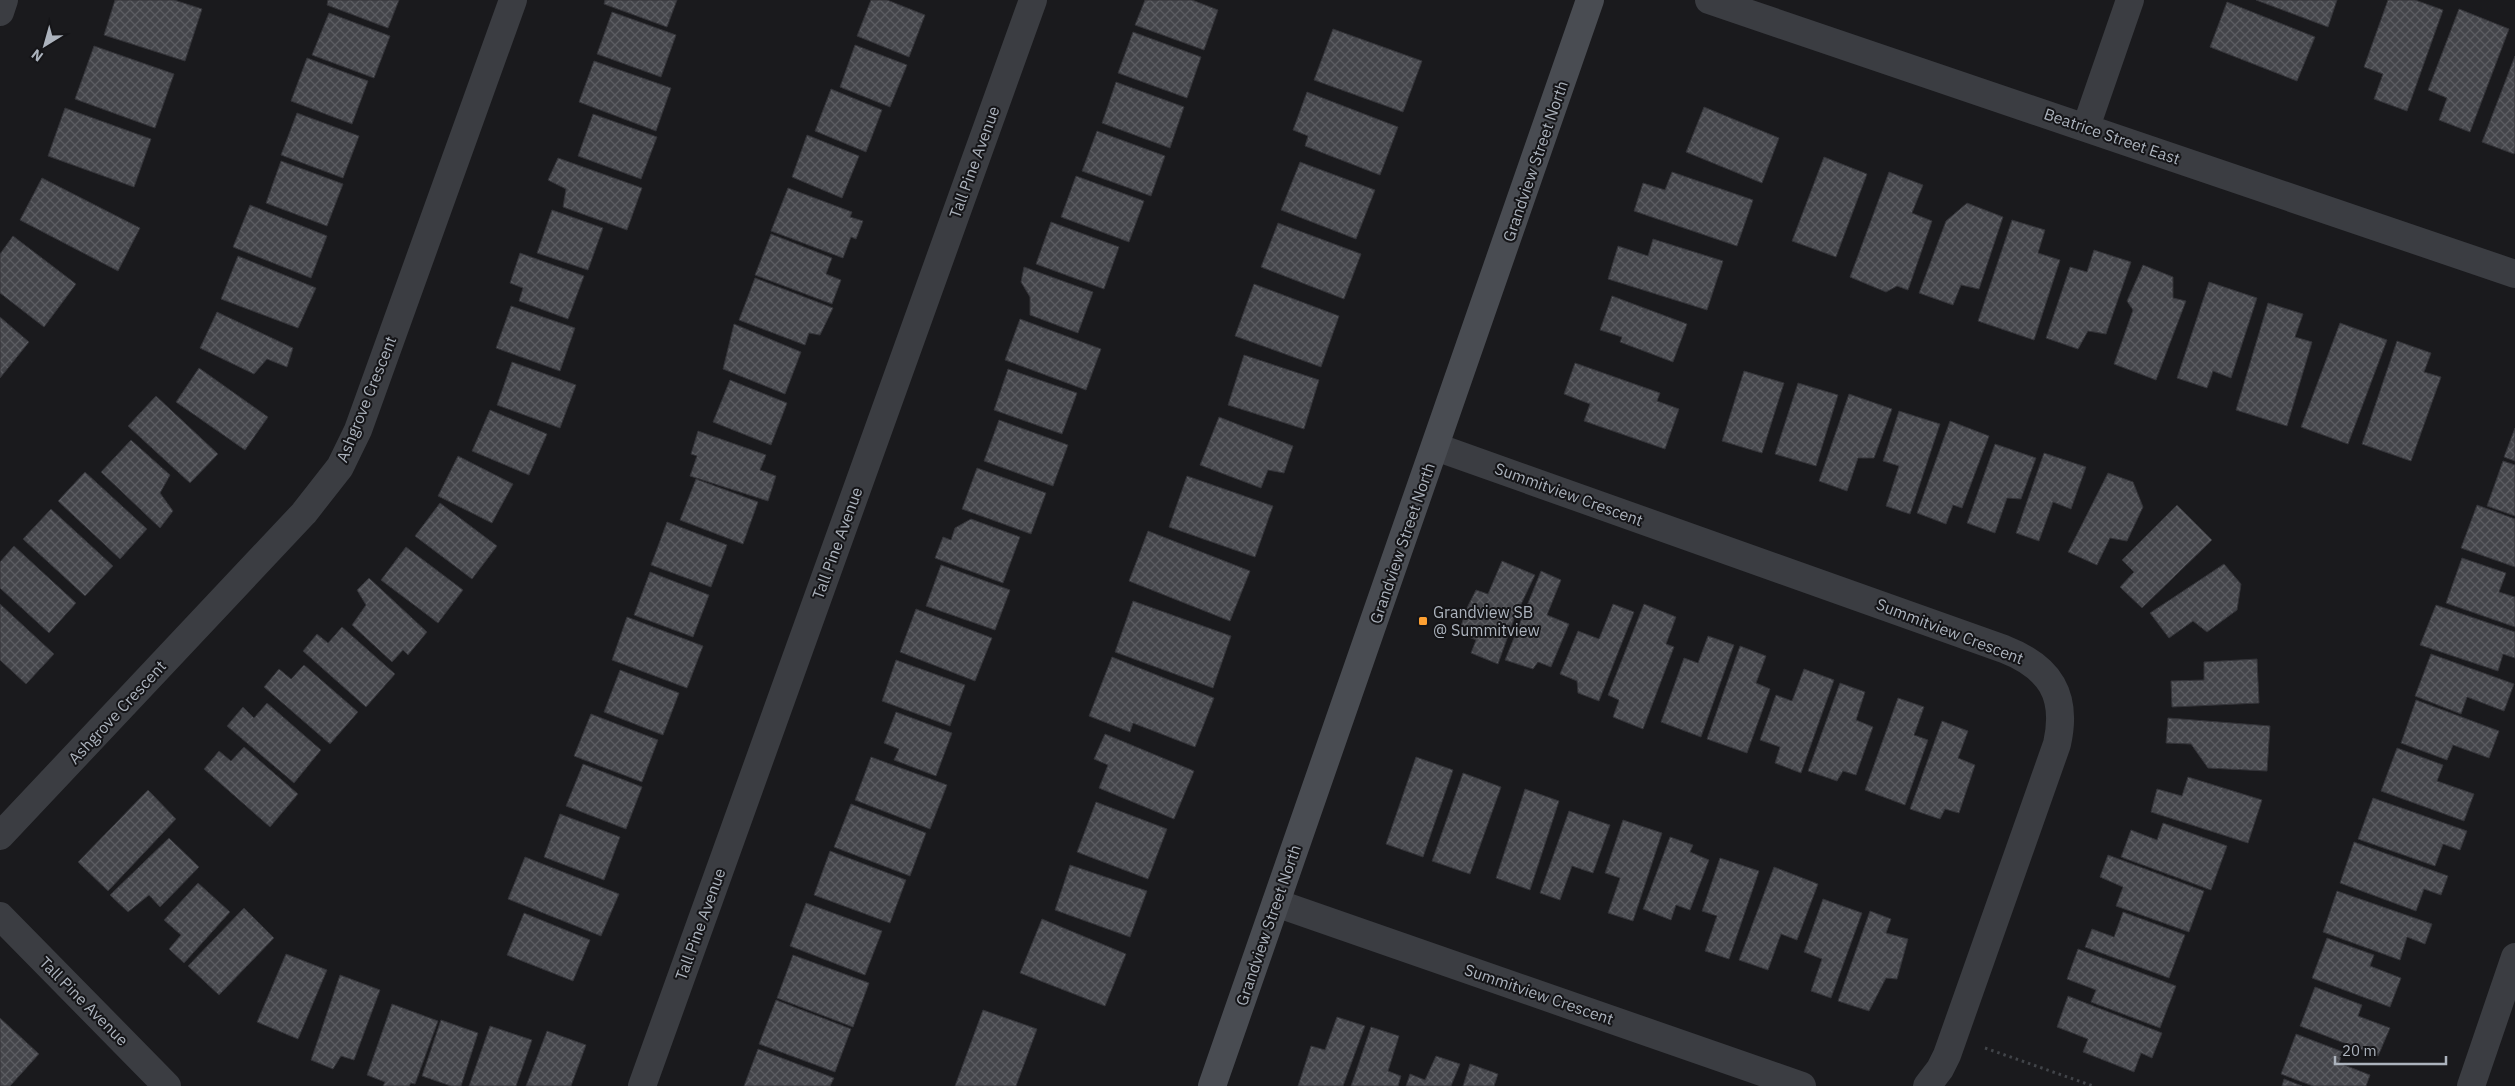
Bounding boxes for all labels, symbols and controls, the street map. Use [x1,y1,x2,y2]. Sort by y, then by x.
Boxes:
north arrow [20,20,70,70]
text: N [28,45,47,66]
street label: Grandview Street North [1498,78,1572,244]
street label: Tall Pine Avenue [944,103,1004,221]
street label: Beatrice Street East [2041,103,2183,169]
street label: Ashgrove Crescent [332,333,400,465]
street label: Summitview Crescent [1492,458,1646,530]
street label: Grandview Street North [1365,460,1439,626]
street label: Tall Pine Avenue [807,484,867,602]
street label: Summitview Crescent [1873,594,2027,668]
place label: Grandview SB @ Summitview [1433,602,1540,640]
marker: Grandview SB @ Summitview [1417,615,1429,627]
street label: Ashgrove Crescent [64,656,170,768]
street label: Grandview Street North [1231,842,1305,1008]
street label: Tall Pine Avenue [670,865,730,983]
street label: Tall Pine Avenue [35,952,133,1050]
street label: Summitview Crescent [1462,959,1616,1029]
scale bar [2335,1034,2446,1066]
text: 20 m [2342,1041,2377,1060]

